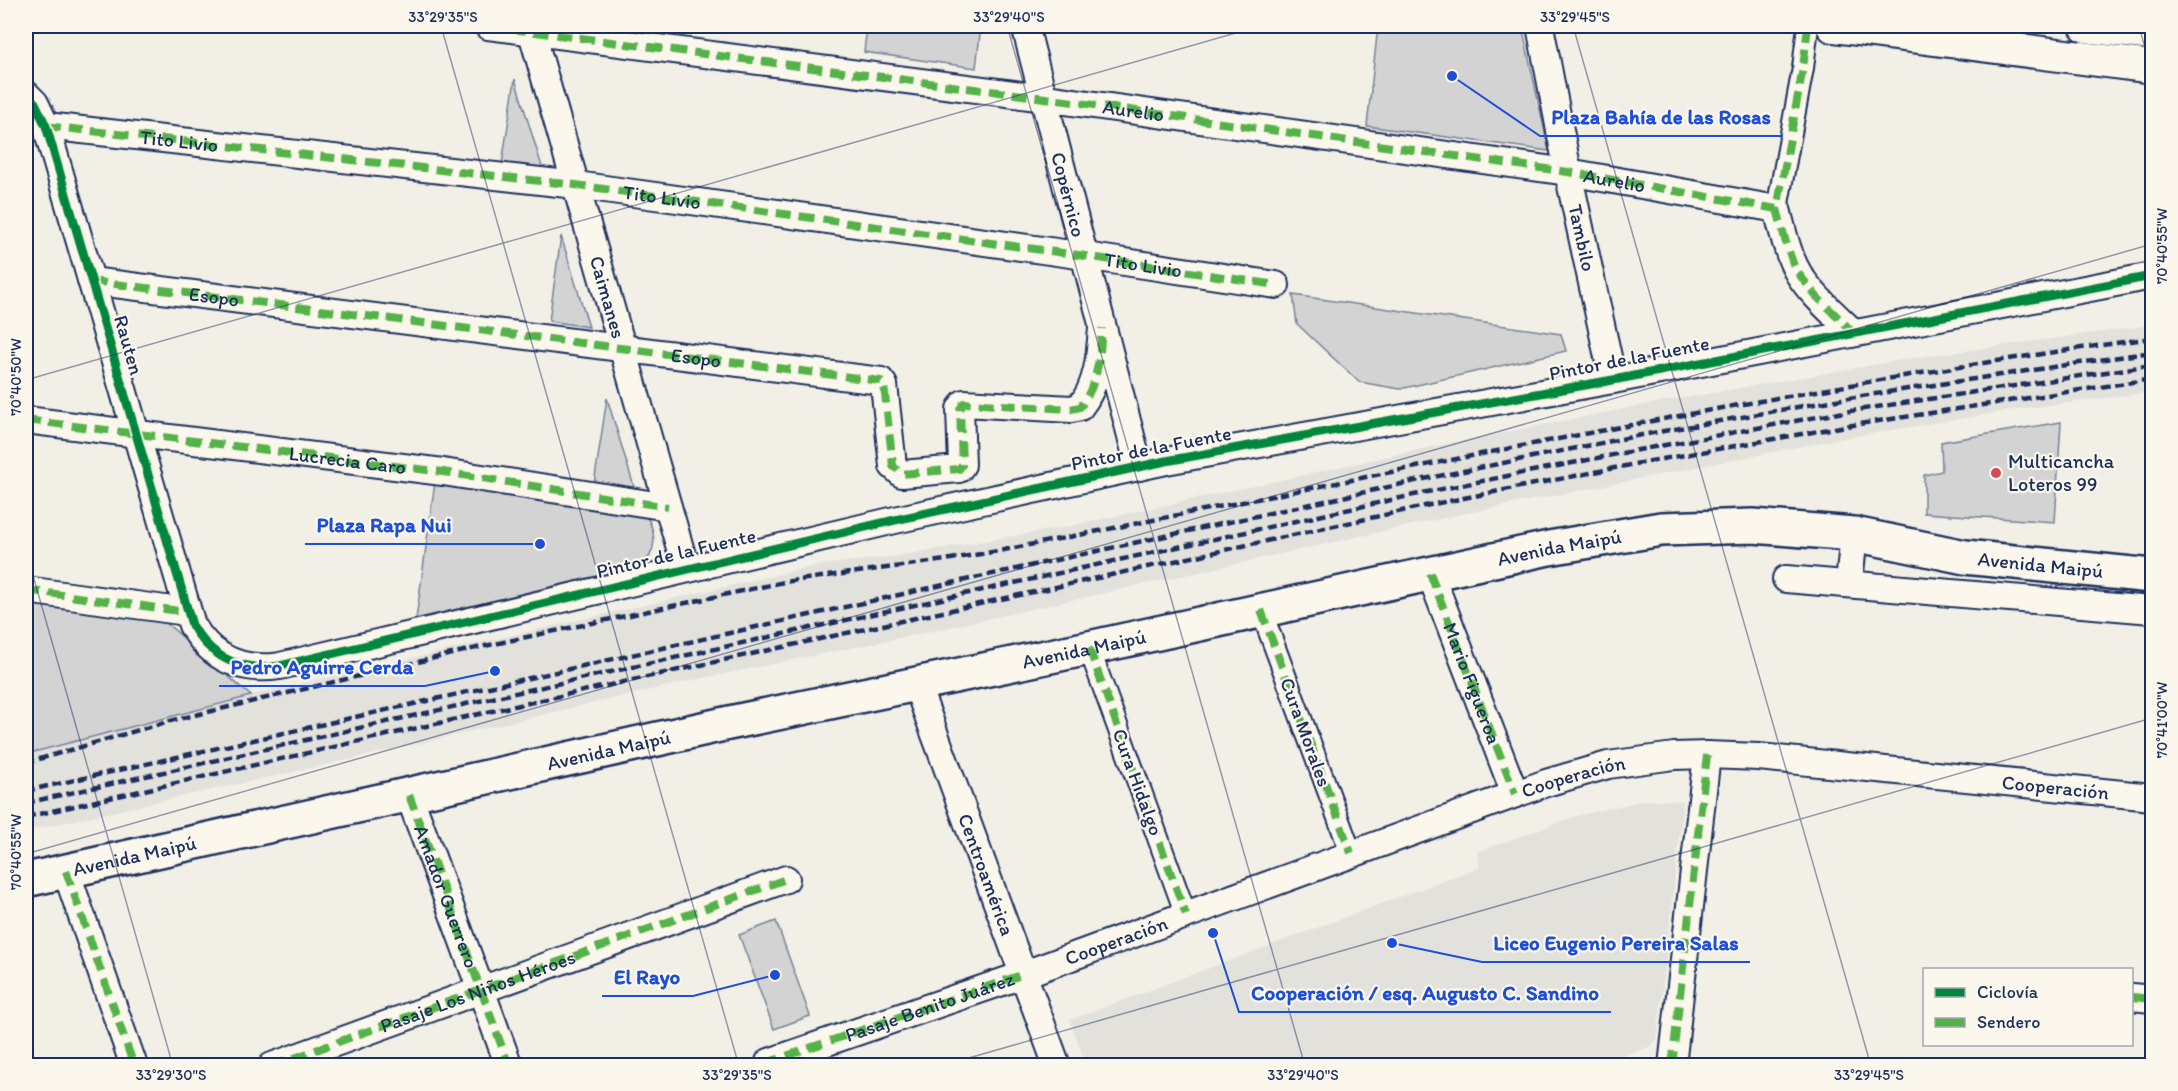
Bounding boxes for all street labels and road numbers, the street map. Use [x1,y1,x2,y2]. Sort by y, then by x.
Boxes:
street label: Aurelio [1101,94,1166,127]
street label: Tito Livio [139,125,219,157]
street label: Copérnico [1046,149,1091,240]
street label: Aurelio [1582,163,1647,197]
street label: Tito Livio [621,180,702,214]
street label: Tambilo [1563,202,1601,274]
street label: Tito Livio [1103,247,1184,283]
street label: Caimanes [585,253,631,341]
street label: Esopo [188,282,240,312]
street label: Rauten [109,312,149,378]
street label: Pintor de la Fuente [1547,331,1711,385]
street label: Esopo [670,343,723,373]
street label: Pintor de la Fuente [1069,421,1233,475]
street label: Lucrecia Caro [288,441,407,479]
street label: Pintor de la Fuente [594,523,758,583]
street label: Avenida Maipú [1495,524,1623,571]
street label: Avenida Maipú [1977,546,2104,583]
street label: Mario Figueroa [1438,619,1507,747]
street label: Avenida Maipú [1020,624,1148,674]
street label: Cura Morales [1275,674,1337,790]
street label: Avenida Maipú [545,724,673,775]
street label: Cura Hidalgo [1108,725,1168,839]
street label: Cooperación [1518,751,1627,803]
street label: Cooperación [2001,770,2110,805]
street label: Centroamérica [953,810,1020,939]
street label: Amador Guerrero [409,821,484,971]
street label: Avenida Maipú [70,830,198,881]
street label: Cooperación [1062,911,1171,970]
street label: Pasaje Los Niños Héroes [377,945,579,1038]
street label: Pasaje Benito Juárez [842,966,1018,1047]

